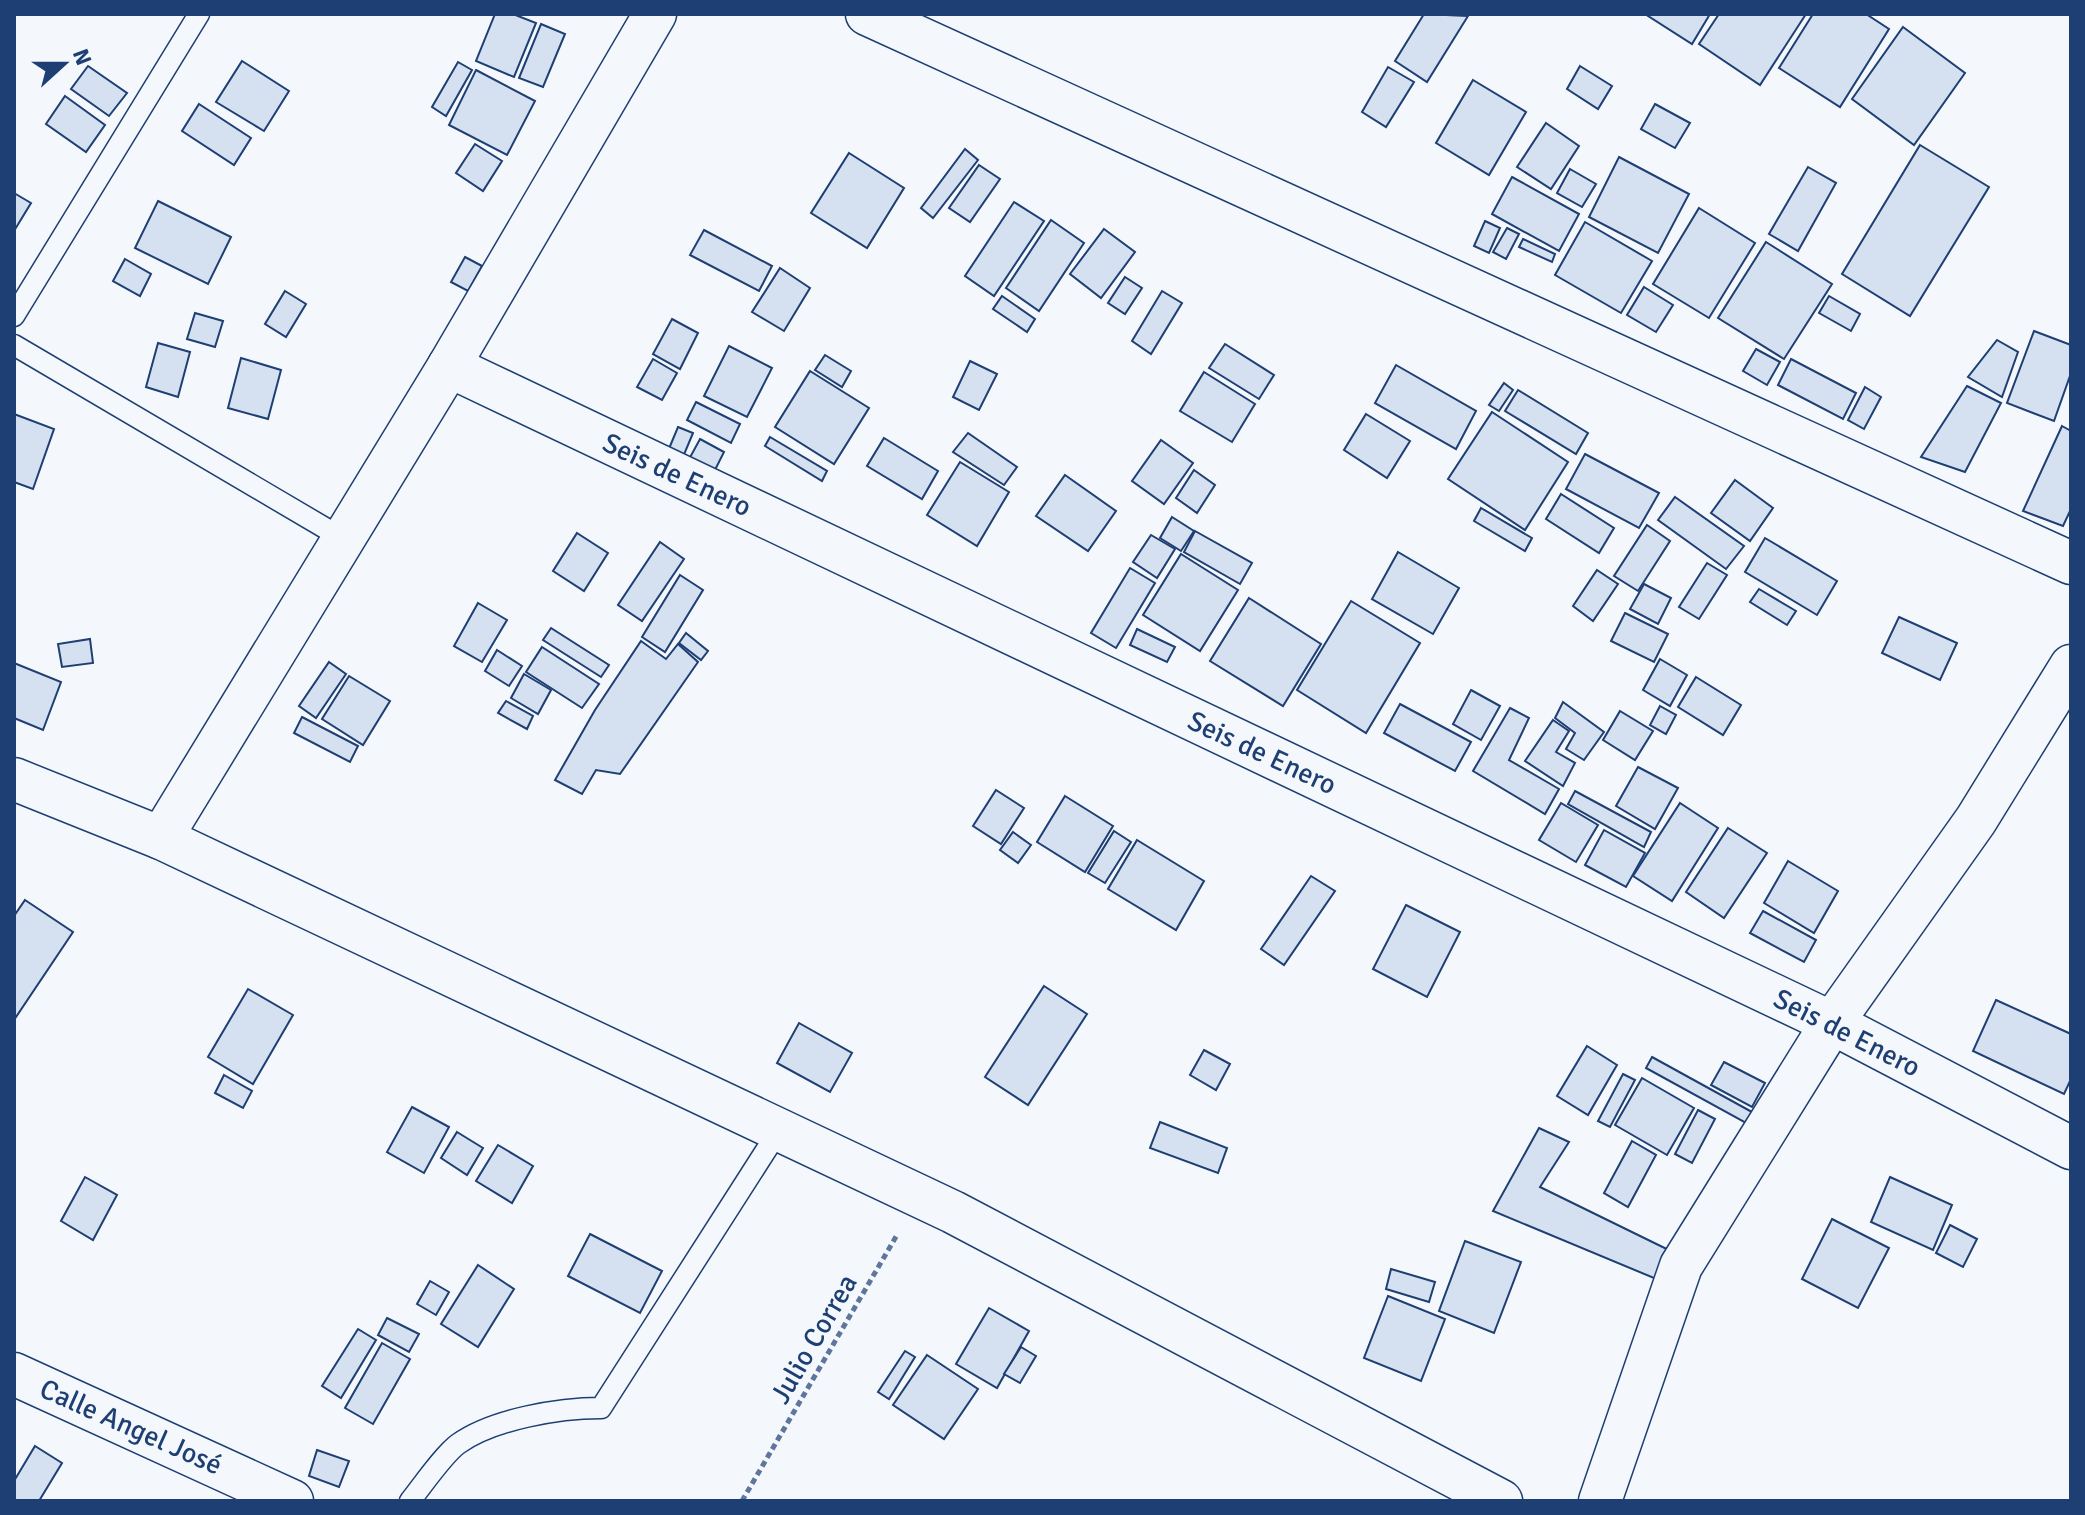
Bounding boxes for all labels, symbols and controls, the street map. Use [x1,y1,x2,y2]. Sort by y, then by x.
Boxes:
north arrow [24,24,104,104]
text: N [67,45,98,69]
street label: Seis de Enero [597,426,757,524]
street label: Seis de Enero [1182,704,1342,802]
street label: Seis de Enero [1768,982,1926,1084]
street label: Julio Correa [763,1268,865,1410]
street label: Calle Angel José [35,1372,227,1482]

